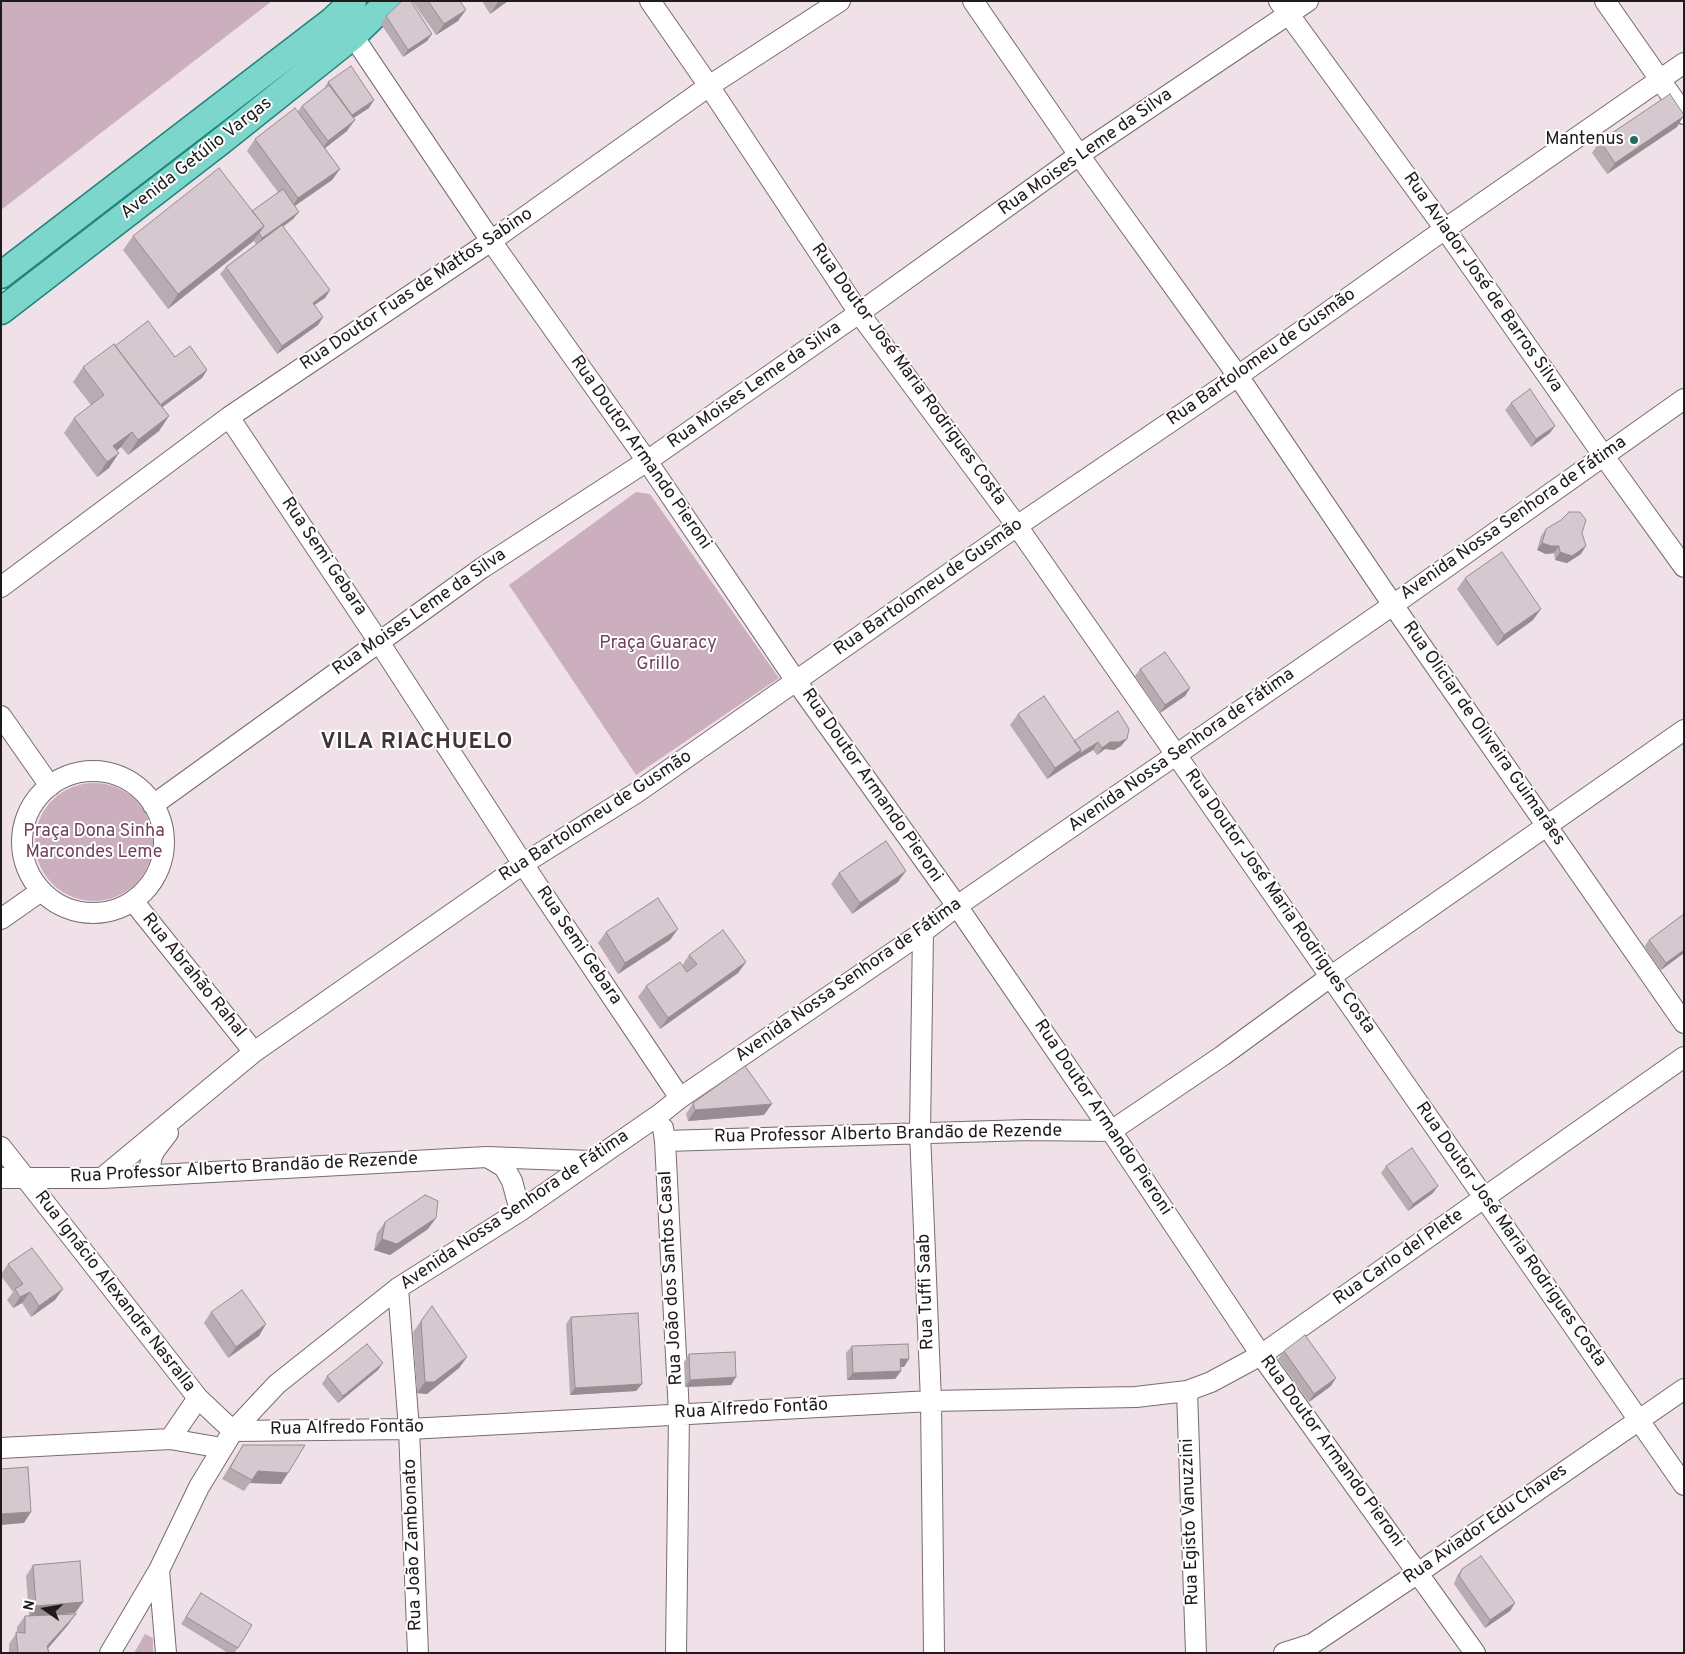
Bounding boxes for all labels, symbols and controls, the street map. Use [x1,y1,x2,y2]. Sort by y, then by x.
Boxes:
street label: Rua Moises Leme da Silva [995,85,1177,221]
street label: Avenida Getúlio Vargas [117,93,277,225]
place label: Mantenus [1545,129,1624,151]
marker: Mantenus [1628,134,1640,146]
street label: Rua Aviador José de Barros Silva [1398,169,1566,397]
street label: Rua Doutor Fuas de Mattos Sabino [297,204,537,376]
street label: Rua Doutor José Maria Rodrigues Costa [806,240,1010,510]
street label: Rua Bartolomeu de Gusmão [1164,285,1360,431]
street label: Rua Moises Leme da Silva [664,318,846,454]
street label: Rua Doutor Armando Pieroni [565,352,715,554]
street label: Avenida Nossa Senhora de Fátima [1397,432,1631,606]
street label: Rua Semi Gebara [275,494,371,620]
street label: Rua Bartolomeu de Gusmão [831,515,1027,661]
street label: Rua Moises Leme da Silva [329,545,511,681]
street label: Rua Oliciar de Oliveira Guimarães [1397,618,1569,850]
park label: Praça Guaracy Grillo [599,633,717,676]
street label: Avenida Nossa Senhora de Fátima [1065,664,1299,838]
street label: Rua Doutor Armando Pieroni [796,685,946,887]
district label: VILA RIACHUELO [319,731,515,757]
street label: Rua Bartolomeu de Gusmão [496,747,696,887]
street label: Rua Doutor José Maria Rodrigues Costa [1179,765,1379,1039]
park label: Praça Dona Sinha Marcondes Leme [23,821,165,864]
street label: Rua Semi Gebara [530,883,626,1009]
street label: Avenida Nossa Senhora de Fátima [732,894,966,1068]
street label: Rua Abrahão Rahal [136,910,250,1042]
street label: Rua Doutor Armando Pieroni [1028,1016,1176,1220]
street label: Rua Doutor José Maria Rodrigues Costa [1410,1098,1610,1372]
street label: Rua Professor Alberto Brandão de Rezende [714,1121,1062,1149]
street label: Avenida Nossa Senhora de Fátima [397,1126,633,1296]
street label: Rua Professor Alberto Brandão de Rezende [70,1149,418,1189]
street label: Rua João dos Santos Casal [656,1170,688,1386]
street label: Rua Ignácio Alexandre Nasralla [29,1187,199,1397]
street label: Rua Carlo del Plete [1330,1205,1468,1311]
street label: Rua Tuffi Saab [914,1233,940,1351]
street label: Rua Doutor Armando Pieroni [1254,1352,1408,1552]
street label: Rua Alfredo Fontão [673,1395,829,1425]
street label: Rua Alfredo Fontão [270,1417,424,1441]
street label: Rua Egisto Vanuzzini [1177,1438,1205,1606]
street label: Rua João Zambonato [400,1458,428,1632]
street label: Rua Aviador Edu Chaves [1400,1460,1572,1590]
north arrow [20,1584,70,1634]
text: N [20,1599,39,1612]

